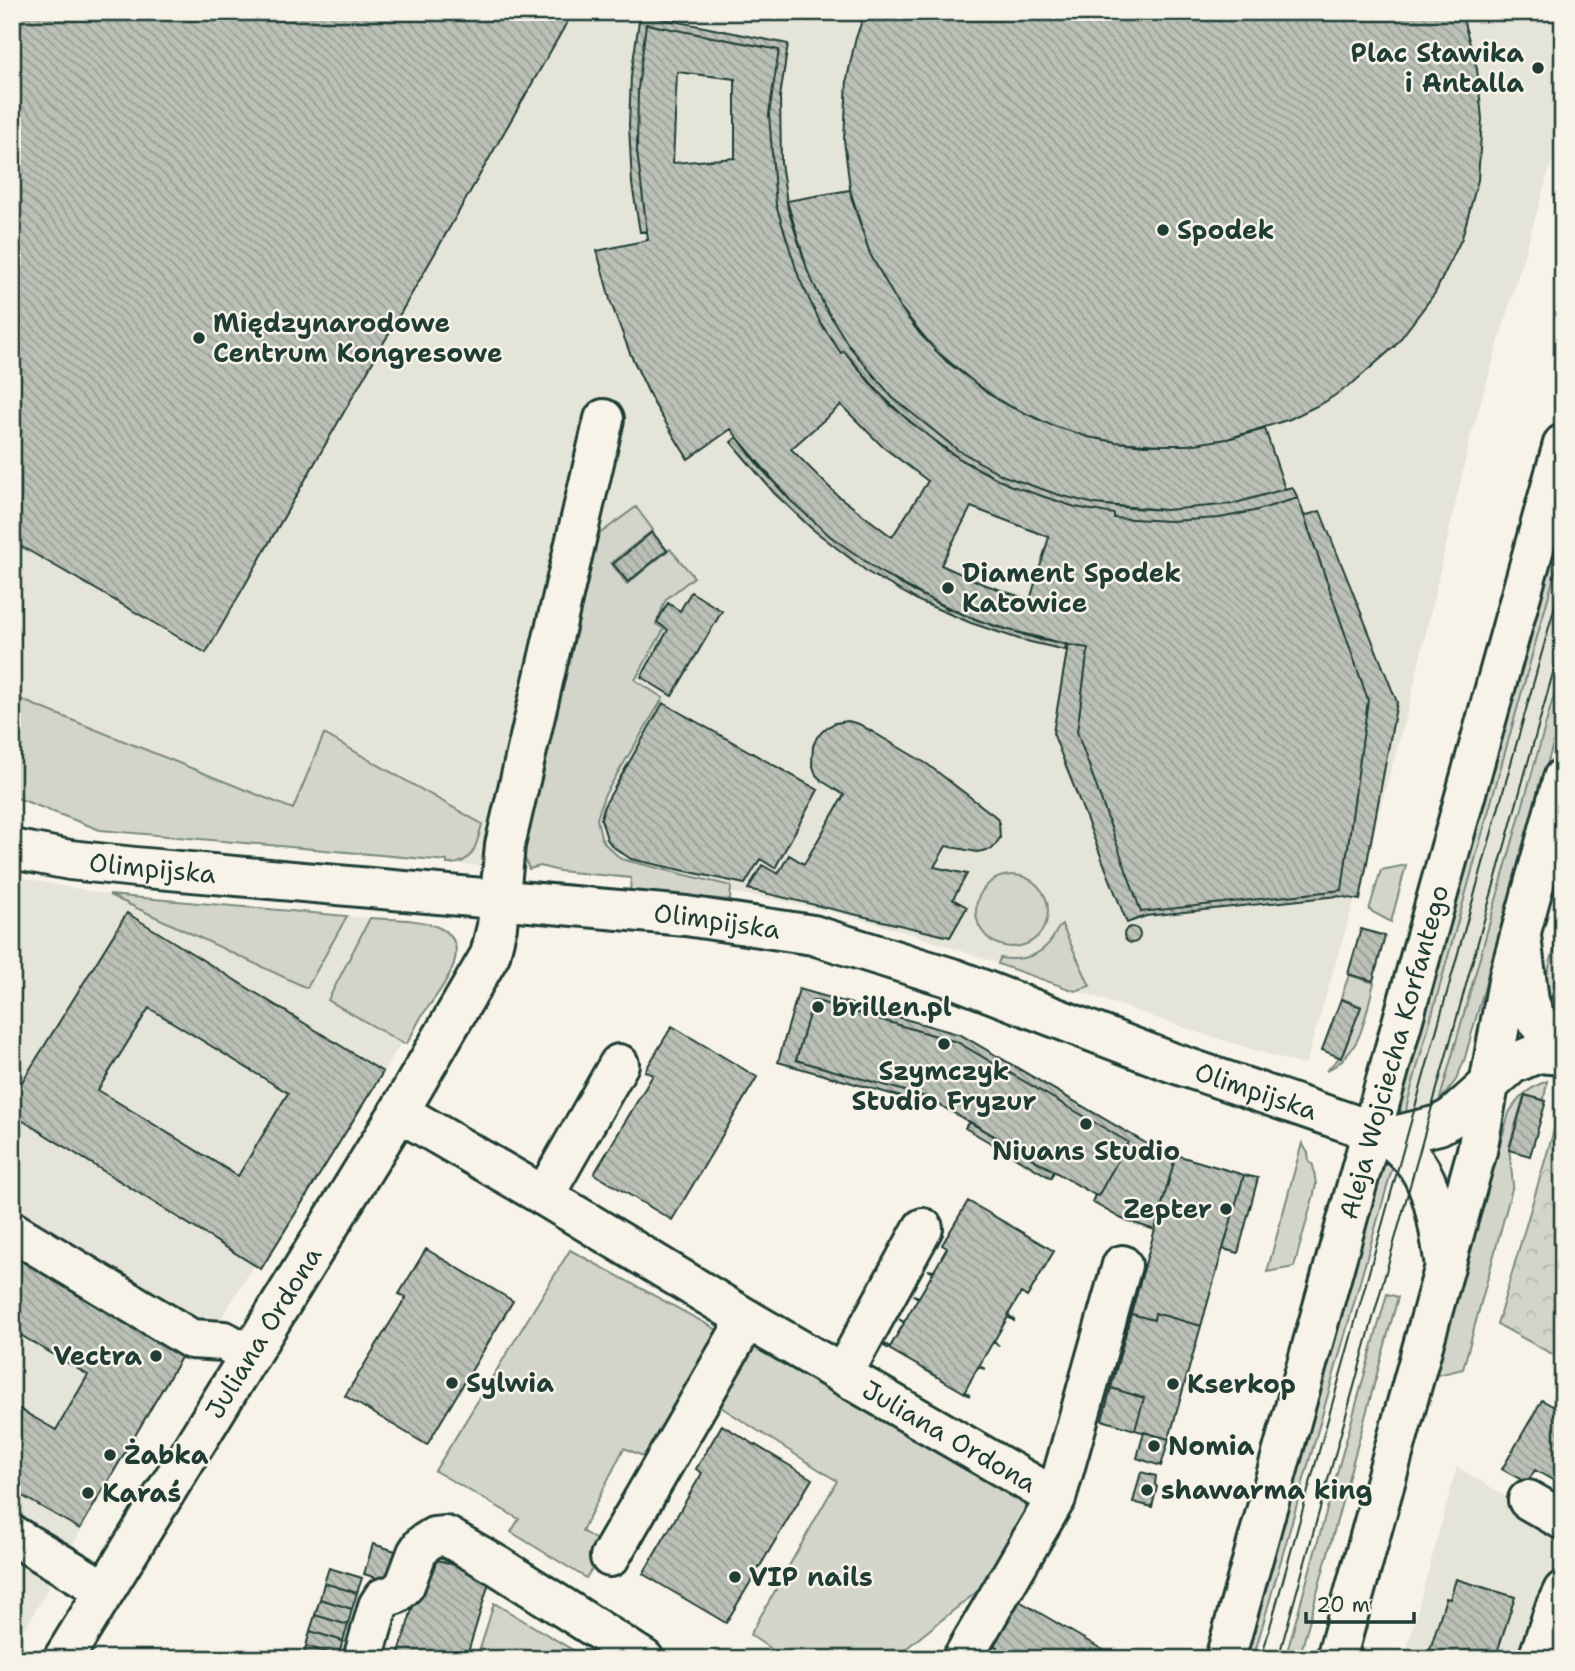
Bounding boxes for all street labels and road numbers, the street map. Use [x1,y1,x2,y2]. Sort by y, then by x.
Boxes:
street label: Olimpijska [87,844,218,891]
street label: Aleja Wojciecha Korfantego [1330,881,1457,1223]
street label: Olimpijska [652,895,783,947]
street label: Olimpijska [1190,1053,1322,1128]
street label: Juliana Ordona [197,1240,329,1425]
street label: Juliana Ordona [856,1372,1043,1500]

